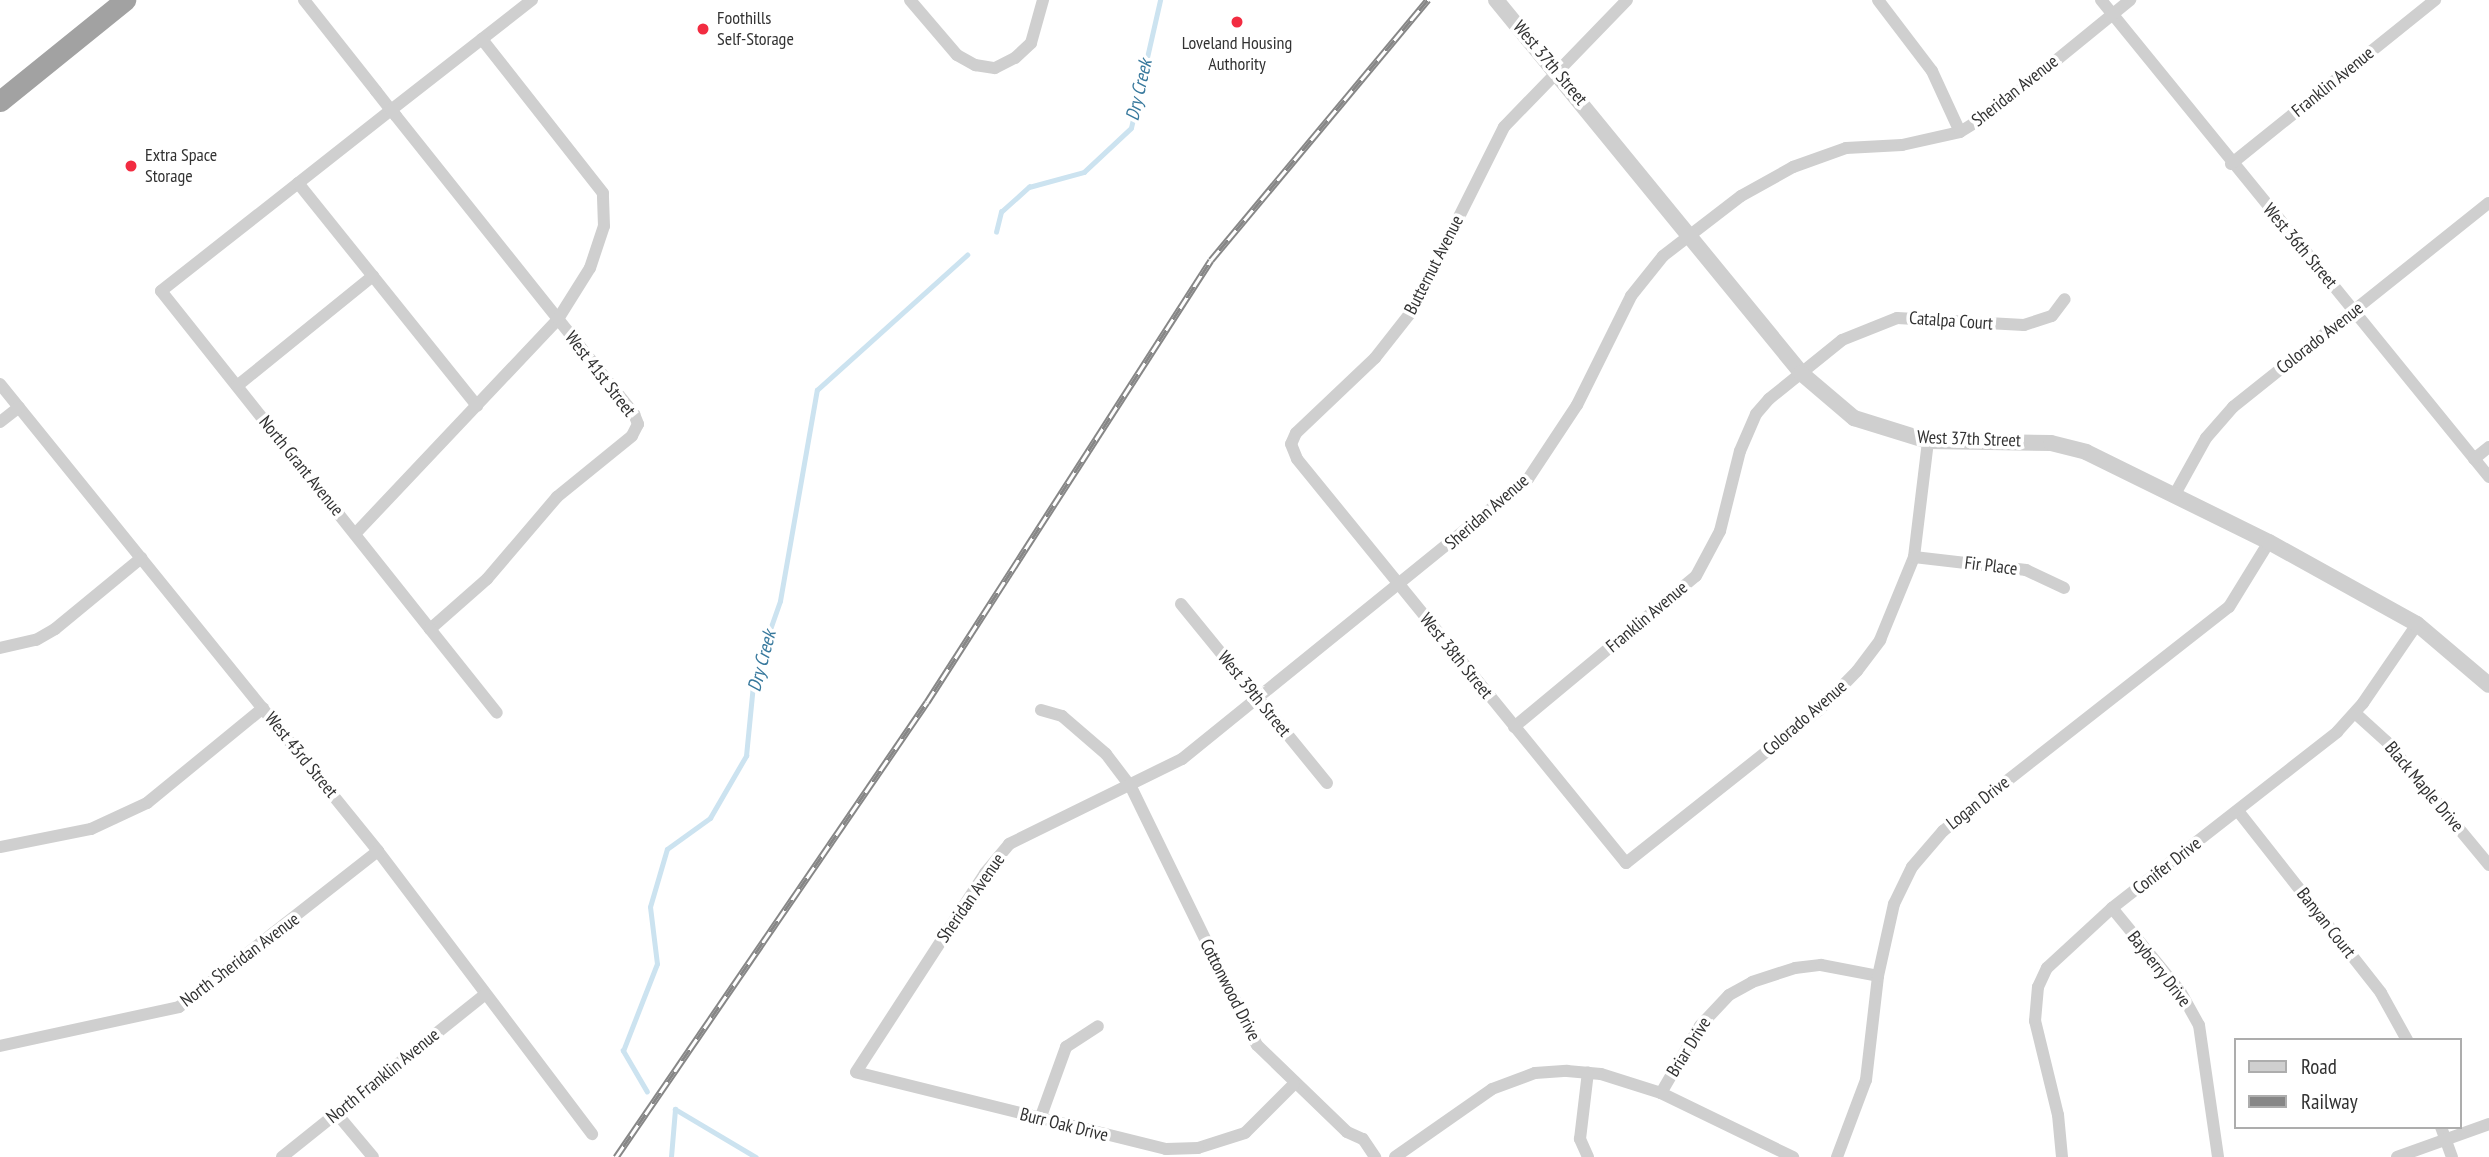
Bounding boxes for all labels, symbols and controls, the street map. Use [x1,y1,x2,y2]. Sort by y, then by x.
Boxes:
place label: Foothills Self-Storage [717,8,794,50]
marker: Loveland Housing Authority [1229,14,1245,30]
street label: West 37th Street [1508,16,1592,110]
marker: Foothills Self-Storage [695,21,711,37]
place label: Loveland Housing Authority [1182,33,1292,76]
street label: Franklin Avenue [2287,42,2379,122]
street label: Sheridan Avenue [1967,50,2063,132]
water label: Dry Creek [1121,57,1157,123]
place label: Extra Space Storage [145,145,217,188]
marker: Extra Space Storage [123,158,139,174]
street label: West 36th Street [2258,199,2342,293]
street label: Butternut Avenue [1400,212,1468,318]
street label: Colorado Avenue [2272,297,2368,379]
street label: Catalpa Court [1908,307,1994,335]
street label: West 41st Street [560,327,640,421]
street label: North Grant Avenue [254,412,348,520]
street label: West 37th Street [1917,426,2021,452]
street label: Sheridan Avenue [1441,470,1533,554]
street label: Fir Place [1963,552,2019,580]
street label: Franklin Avenue [1602,577,1692,657]
street label: West 38th Street [1415,609,1497,703]
water label: Dry Creek [743,628,781,694]
street label: West 39th Street [1213,647,1295,741]
street label: Colorado Avenue [1758,676,1852,760]
street label: West 43rd Street [260,708,342,802]
street label: Black Maple Drive [2380,737,2468,837]
street label: Logan Drive [1942,772,2014,834]
street label: Conifer Drive [2129,833,2205,899]
street label: Sheridan Avenue [932,849,1010,947]
street label: Banyan Court [2292,884,2360,962]
street label: North Sheridan Avenue [176,908,304,1012]
street label: Bayberry Drive [2123,927,2195,1011]
street label: Cottonwood Drive [1195,936,1265,1044]
street label: Briar Drive [1662,1013,1716,1081]
street label: North Franklin Avenue [322,1024,444,1128]
legend [2234,1038,2461,1129]
text: Road [2301,1053,2337,1080]
text: Railway [2301,1088,2358,1115]
street label: Burr Oak Drive [1017,1104,1111,1146]

